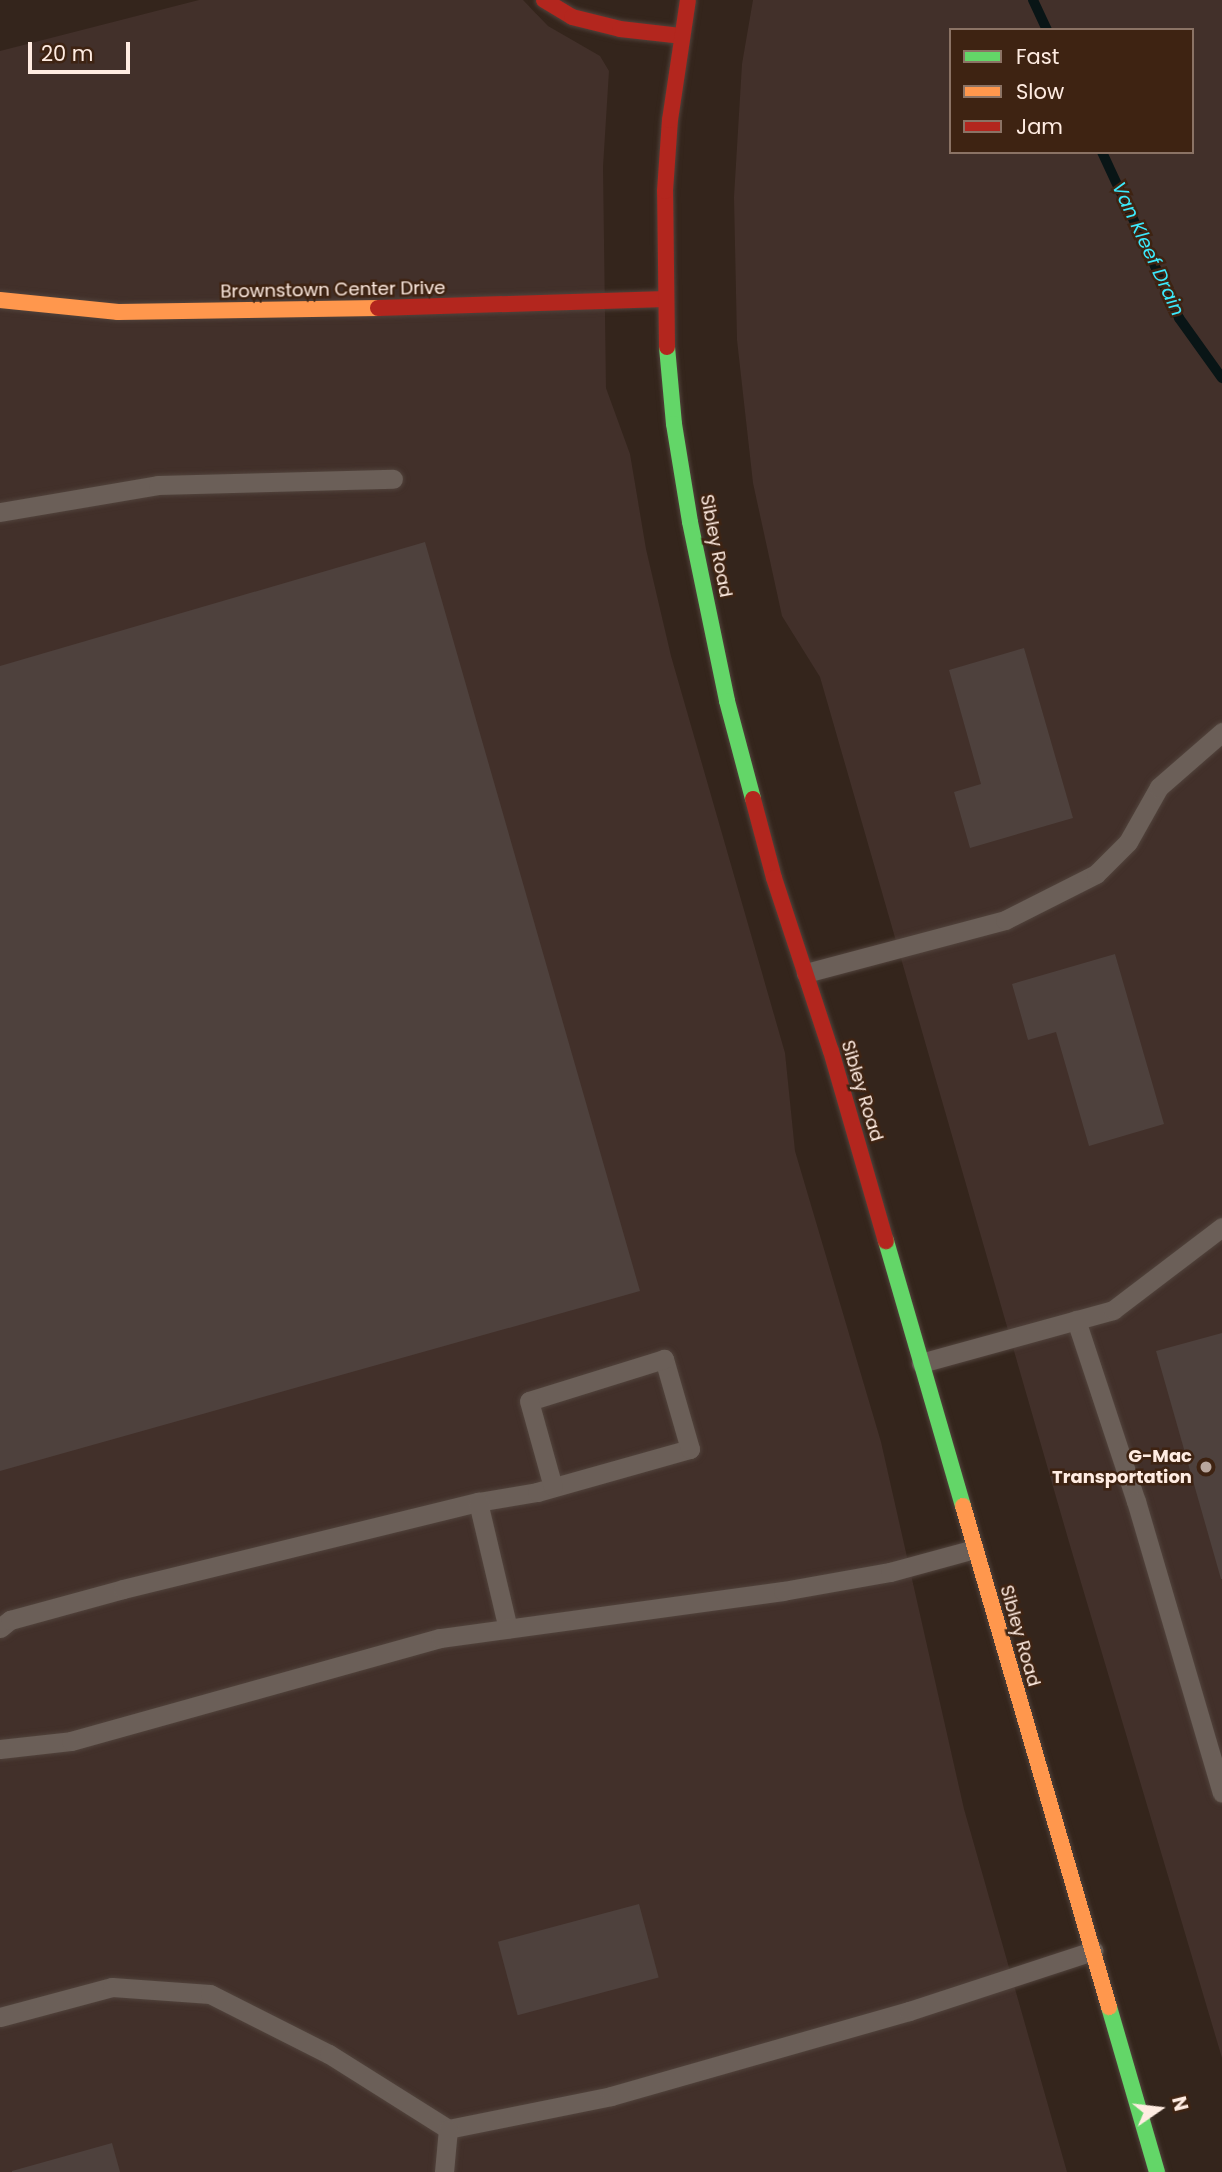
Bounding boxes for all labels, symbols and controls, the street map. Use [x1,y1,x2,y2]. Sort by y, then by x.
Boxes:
scale bar [32,28,133,72]
legend [949,28,1194,154]
text: 20 m [41,39,94,68]
text: Fast [1016,42,1059,71]
text: Slow [1016,77,1064,106]
text: Jam [1016,112,1063,141]
water label: Van Kleef Drain [1107,178,1189,320]
street label: Brownstown Center Drive [220,277,446,303]
street label: Sibley Road [695,493,737,599]
street label: Sibley Road [836,1038,888,1144]
place label: G-Mac Transportation [1052,1446,1192,1488]
marker: G-Mac Transportation [1198,1459,1214,1475]
street label: Sibley Road [995,1583,1045,1689]
north arrow [1124,2074,1194,2144]
text: N [1165,2094,1195,2114]

